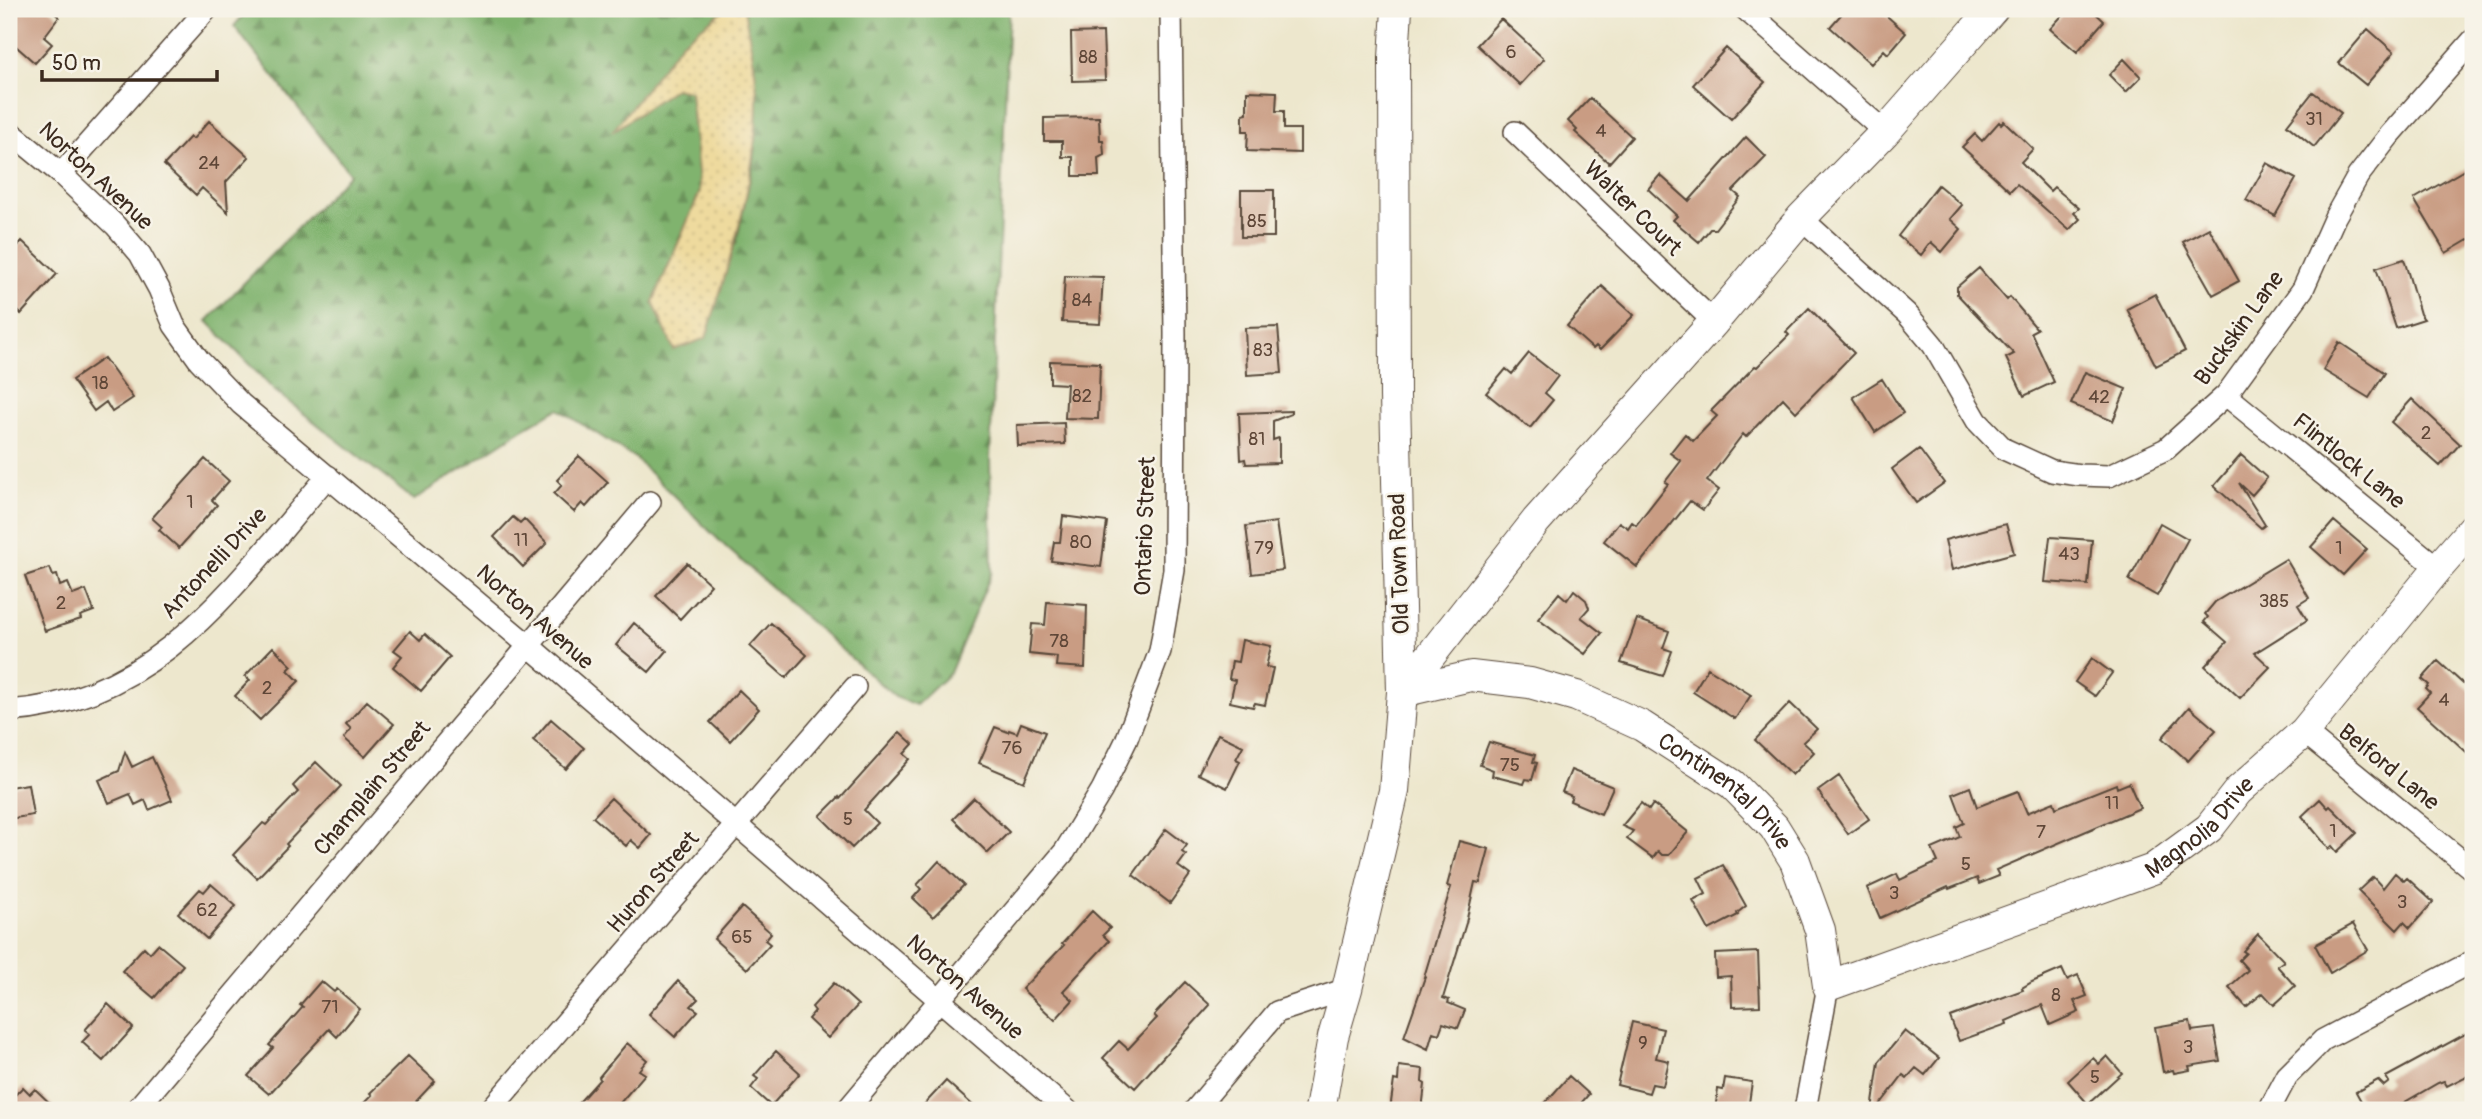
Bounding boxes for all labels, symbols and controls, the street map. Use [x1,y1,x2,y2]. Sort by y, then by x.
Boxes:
scale bar [42,38,217,82]
house number: 6 [1505,40,1517,64]
house number: 88 [1078,45,1098,69]
text: 50 m [52,50,101,77]
house number: 31 [2305,107,2323,131]
street label: Norton Avenue [33,116,160,237]
house number: 4 [1595,119,1607,143]
house number: 24 [198,151,220,175]
street label: Walter Court [1578,154,1689,262]
house number: 85 [1247,209,1267,233]
street label: Buckskin Lane [2188,264,2291,391]
house number: 84 [1072,288,1092,312]
house number: 83 [1253,338,1273,362]
house number: 18 [91,371,109,395]
house number: 82 [1072,384,1092,408]
house number: 42 [2088,385,2110,409]
street label: Flintlock Lane [2287,407,2412,516]
house number: 2 [2421,421,2431,445]
house number: 81 [1248,427,1266,451]
street label: Ontario Street [1128,455,1162,596]
house number: 1 [186,490,194,514]
street label: Old Town Road [1382,493,1416,635]
street label: Antonelli Drive [155,500,274,625]
house number: 11 [514,528,528,552]
house number: 80 [1070,530,1092,554]
house number: 79 [1254,536,1274,560]
house number: 1 [2335,536,2343,560]
house number: 43 [2058,542,2080,566]
street label: Norton Avenue [470,558,600,676]
house number: 385 [2259,589,2289,613]
house number: 2 [56,591,66,615]
house number: 78 [1049,629,1069,653]
house number: 2 [262,676,272,700]
house number: 4 [2438,688,2450,712]
street label: Champlain Street [307,714,437,861]
street label: Belford Lane [2333,718,2446,817]
street label: Continental Drive [1653,726,1799,855]
house number: 76 [1001,736,1023,760]
house number: 75 [1500,753,1520,777]
street label: Magnolia Drive [2139,769,2260,885]
house number: 11 [2105,791,2119,815]
house number: 5 [843,807,853,831]
house number: 1 [2329,819,2337,843]
house number: 7 [2036,820,2046,844]
street label: Huron Street [601,824,706,939]
house number: 5 [1961,852,1971,876]
house number: 3 [1889,881,1899,905]
house number: 3 [2397,890,2407,914]
house number: 62 [196,898,218,922]
house number: 65 [731,925,753,949]
street label: Norton Avenue [900,928,1030,1046]
house number: 8 [2051,983,2061,1007]
house number: 71 [321,995,339,1019]
house number: 9 [1638,1031,1648,1055]
house number: 3 [2183,1035,2193,1059]
house number: 5 [2090,1065,2100,1089]

